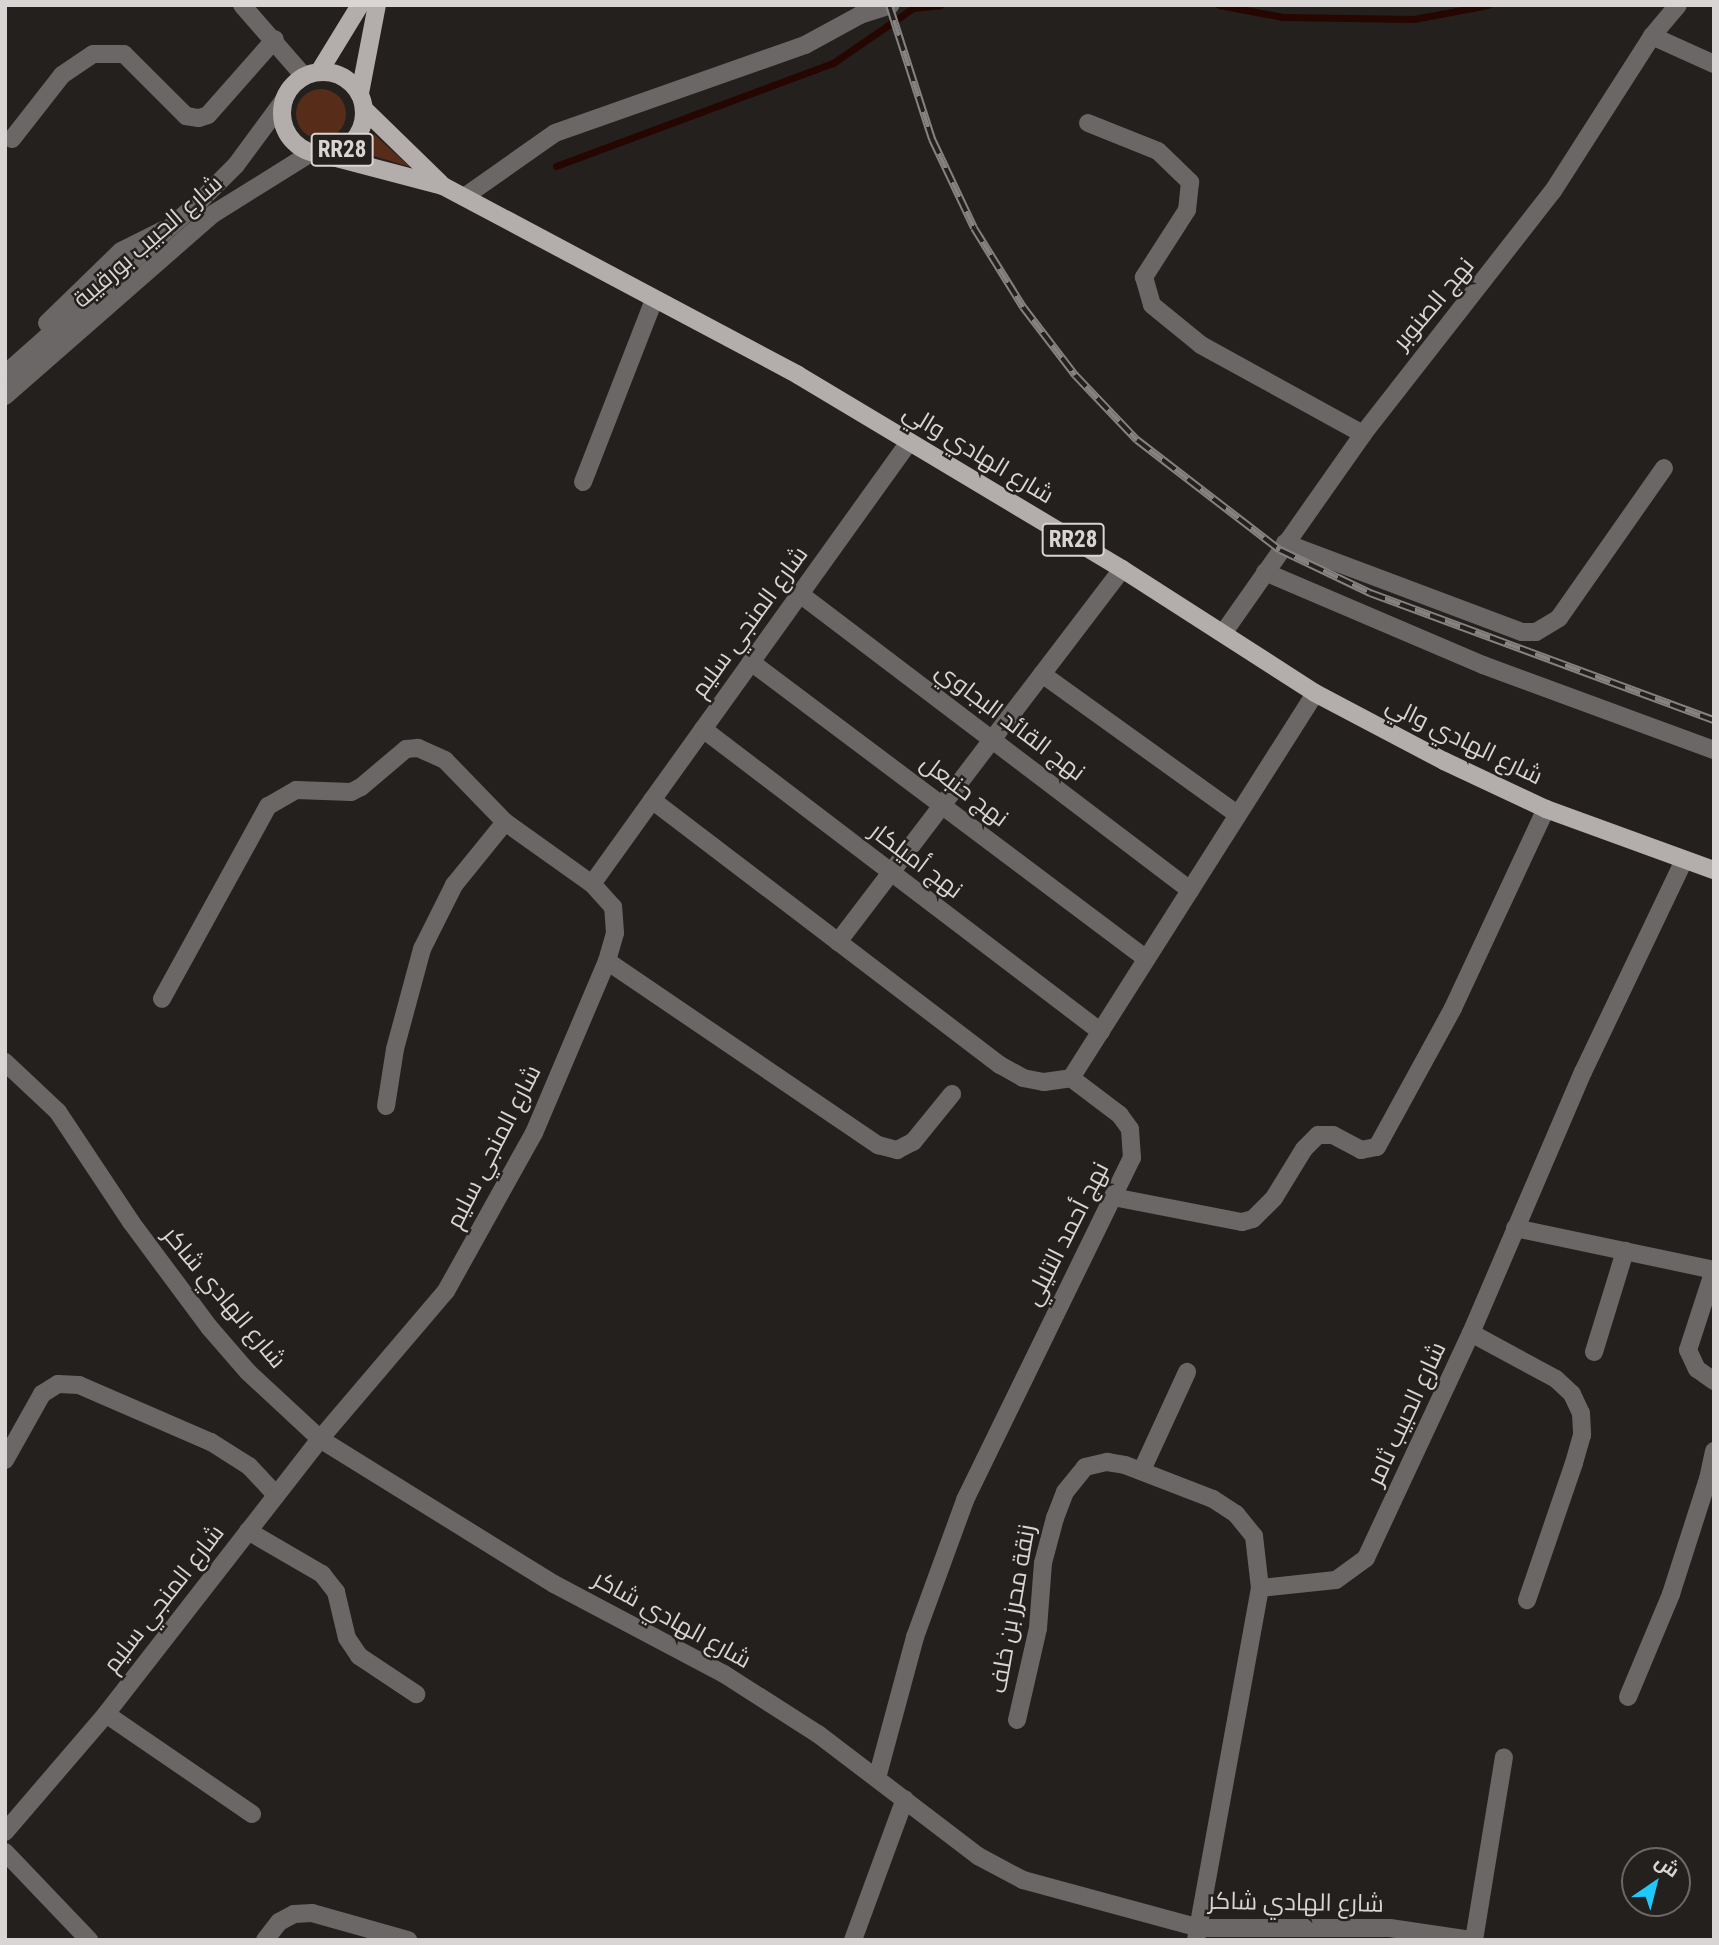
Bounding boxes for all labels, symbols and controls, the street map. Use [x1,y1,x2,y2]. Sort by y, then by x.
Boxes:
road number: RR28 [310,130,374,169]
street label: شارع الحبيب بورقيبة [68,169,228,315]
street label: نهج الصنوبر [1387,252,1481,356]
street label: شارع الهادي والي [897,398,1059,510]
road number: RR28 [1042,520,1104,560]
street label: شارع المنجي سليم [686,541,814,703]
street label: نهج القائد البجاوي [930,657,1090,787]
street label: شارع الهادي والي [1381,691,1547,791]
street label: نهج حنبعل [914,749,1014,833]
street label: نهج أميلكار [864,817,968,905]
street label: شارع المنجي سليم [440,1060,548,1234]
street label: نهج أحمد التليلي [1019,1158,1115,1310]
street label: شارع الهادي شاكر [156,1221,292,1375]
street label: شارع الحبيب ثامر [1361,1338,1453,1490]
street label: شارع المنجي سليم [97,1519,231,1679]
street label: زنقة محرز بن خلف [984,1522,1042,1696]
street label: شارع الهادي شاكر [588,1565,756,1675]
north arrow [1621,1847,1691,1917]
text: ش [1651,1850,1684,1882]
street label: شارع الهادي شاكر [1208,1887,1384,1919]

